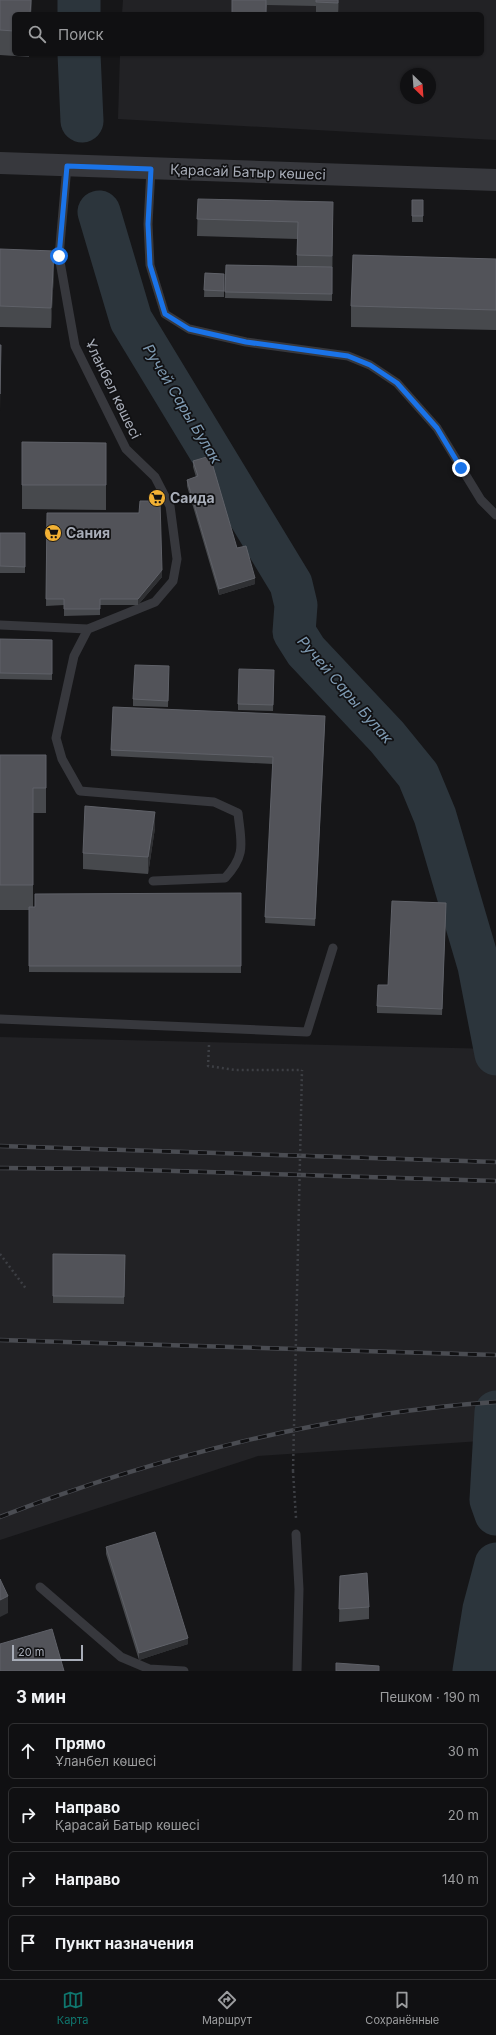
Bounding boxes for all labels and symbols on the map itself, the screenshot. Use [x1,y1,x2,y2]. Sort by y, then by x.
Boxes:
north arrow [400,68,436,104]
street label: Қарасай Батыр көшесі [170,160,326,183]
route start [50,247,68,265]
street label: Ұланбел көшесі [82,336,145,441]
water label: Ручей Сары Булак [139,340,226,468]
route end [452,459,470,477]
supermarket icon: Саида [147,488,167,508]
place label: Саида [170,489,215,506]
supermarket icon: Сания [43,523,63,543]
place label: Сания [66,524,110,541]
water label: Ручей Сары Булак [293,632,398,748]
scale bar [12,1643,83,1662]

